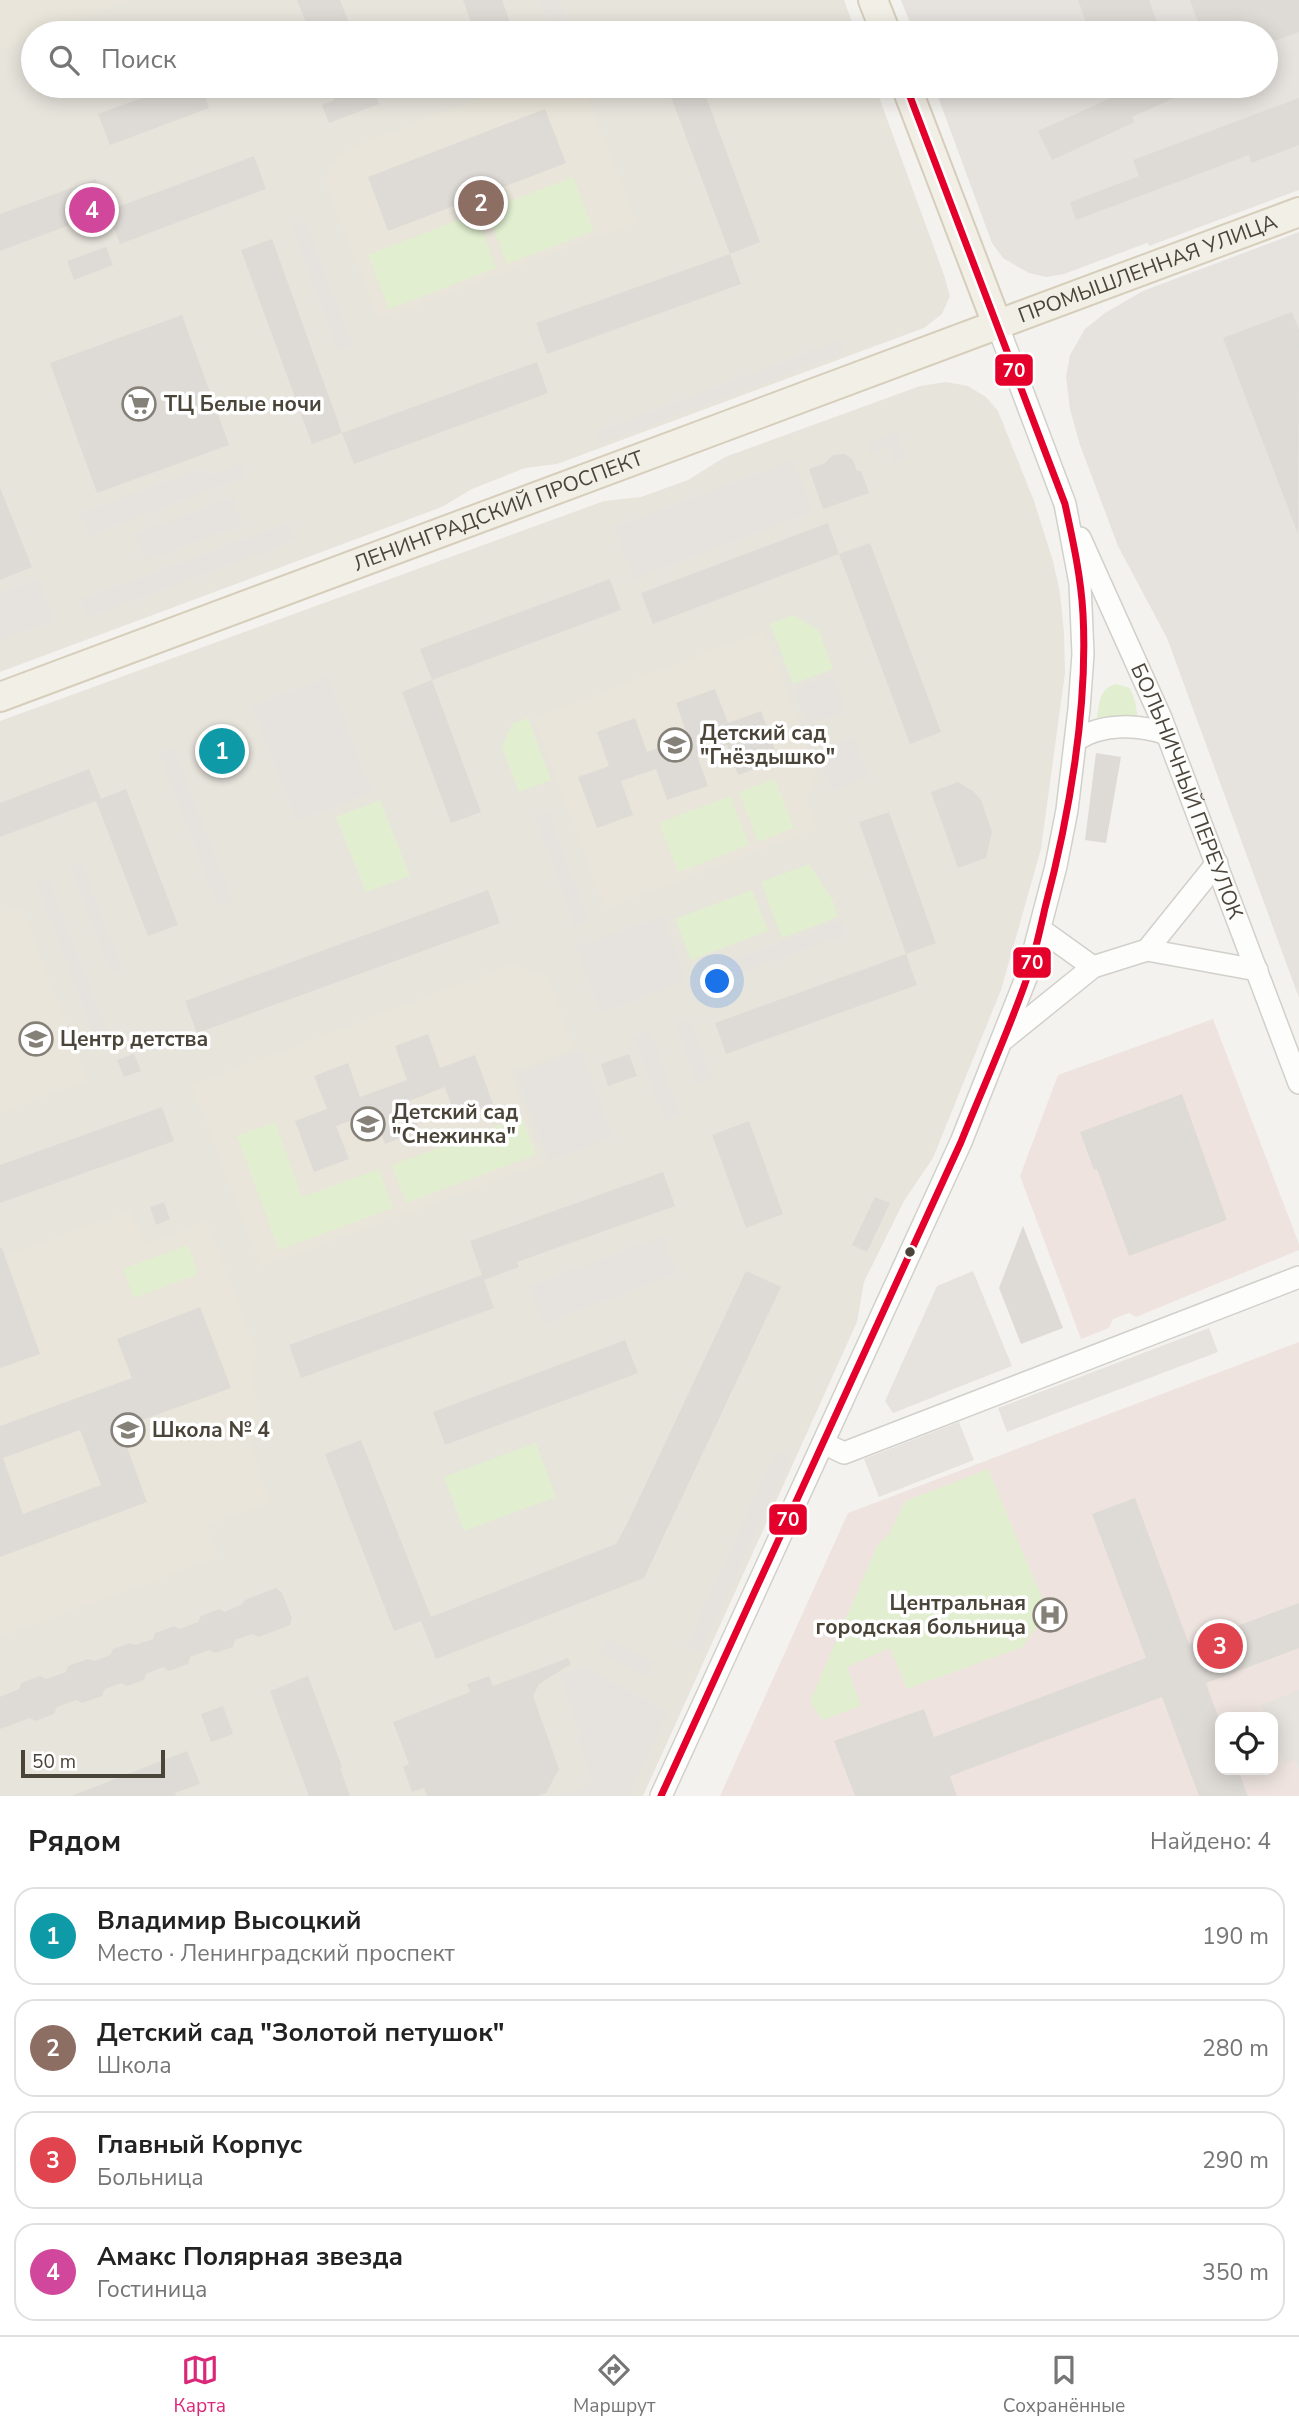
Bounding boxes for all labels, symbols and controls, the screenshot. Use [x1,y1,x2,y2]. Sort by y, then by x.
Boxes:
search box [21,21,1278,98]
icon: search [45,41,83,79]
text: Поиск [101,42,177,77]
pin: 2 [458,177,504,229]
pin: 4 [69,184,115,236]
street label: ПРОМЫШЛЕННАЯ УЛИЦА [1014,207,1281,330]
line badge: 70 [994,353,1034,387]
text: 70 [1003,358,1025,384]
supermarket icon: ТЦ Белые ночи [120,385,158,423]
place label: ТЦ Белые ночи [164,390,322,418]
street label: ЛЕНИНГРАДСКИЙ ПРОСПЕКТ [349,444,648,578]
street label: БОЛЬНИЧНЫЙ ПЕРЕУЛОК [1124,659,1250,923]
place label: Детский сад "Гнёздышко" [700,719,835,771]
pin: 1 [199,725,245,777]
school or university icon: Детский сад "Гнёздышко" [656,726,694,764]
line badge: 70 [1012,946,1052,979]
text: 70 [1021,950,1043,976]
your location [700,964,734,998]
school or university icon: Центр детства [17,1020,55,1058]
place label: Центр детства [60,1025,208,1053]
place label: Детский сад "Снежинка" [392,1098,518,1150]
school or university icon: Детский сад "Снежинка" [349,1105,387,1143]
unlabelled marker [903,1245,917,1259]
school or university icon: Школа № 4 [109,1411,147,1449]
place label: Школа № 4 [152,1416,270,1444]
line badge: 70 [768,1503,808,1536]
text: 70 [777,1507,799,1533]
place label: Центральная городская больница [816,1589,1026,1641]
hospital icon: Центральная городская больница [1031,1596,1069,1634]
pin: 3 [1197,1620,1243,1672]
map controls [1215,1712,1278,1775]
button: locate [1215,1712,1278,1775]
scale bar [21,1747,164,1779]
text: 50 m [32,1749,76,1775]
text: Рядом [28,1821,121,1862]
text: Найдено: 4 [1150,1826,1271,1857]
text: Владимир Высоцкий [97,1903,361,1938]
text: 1 [46,1921,60,1952]
text: 190 m [1202,1921,1269,1952]
text: Место · Ленинградский проспект [97,1938,455,1969]
text: Детский сад "Золотой петушок" [97,2015,504,2050]
text: 2 [46,2033,60,2064]
text: 280 m [1202,2033,1269,2064]
text: Школа [97,2050,172,2081]
text: Главный Корпус [97,2127,302,2162]
text: 3 [46,2145,60,2176]
text: 290 m [1202,2145,1269,2176]
text: Больница [97,2162,204,2193]
text: Амакс Полярная звезда [97,2239,403,2274]
text: 4 [46,2257,60,2288]
text: 350 m [1202,2257,1269,2288]
text: Гостиница [97,2274,207,2305]
tab: Карта [174,2351,226,2419]
tab: Маршрут [573,2351,656,2419]
tab: Сохранённые [1003,2351,1125,2419]

